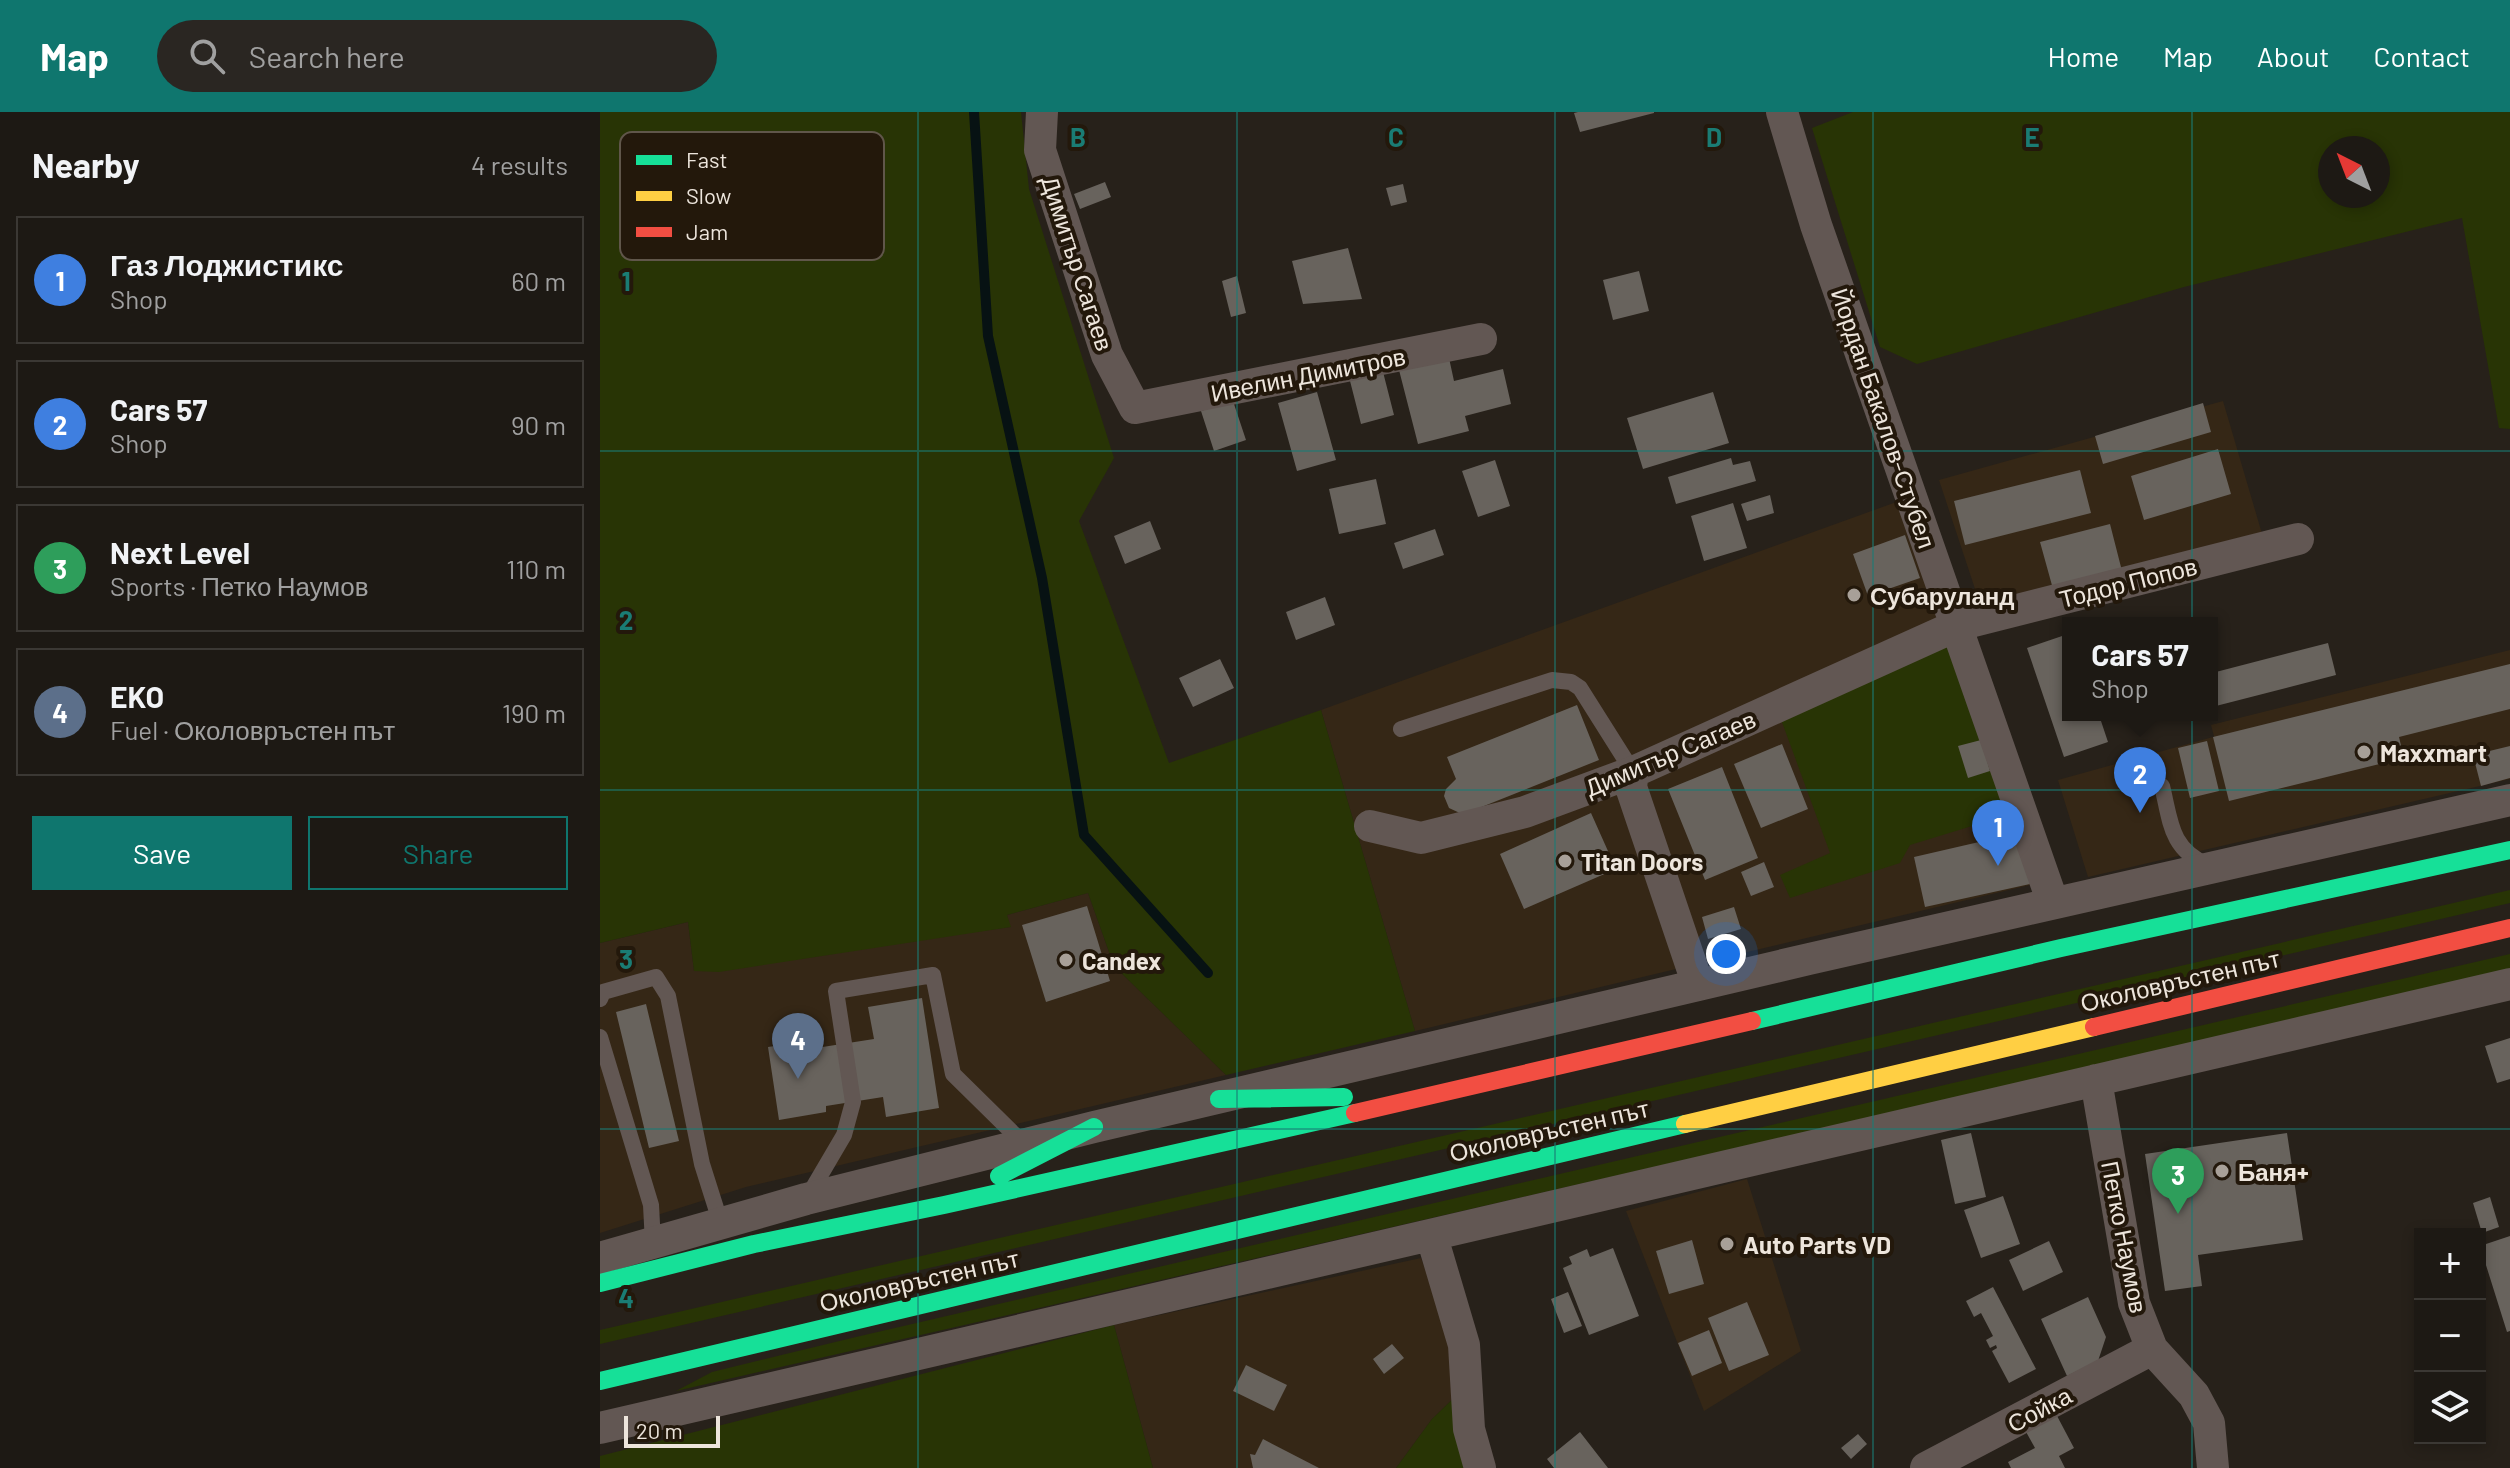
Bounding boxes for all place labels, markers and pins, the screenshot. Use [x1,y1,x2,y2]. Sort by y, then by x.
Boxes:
place label: Субаруланд [1870,581,2015,610]
marker: Субаруланд [1845,586,1863,604]
place label: Maxxmart [2380,738,2487,767]
marker: Maxxmart [2355,743,2373,761]
pin: 2 [2114,747,2166,813]
pin: 1 [1972,800,2024,866]
place label: Titan Doors [1581,847,1703,876]
marker: Titan Doors [1556,852,1574,870]
place label: Candex [1082,946,1161,975]
marker: Candex [1057,951,1075,969]
pin: 4 [772,1013,824,1079]
pin: 3 [2152,1148,2204,1214]
place label: Баня+ [2238,1157,2309,1186]
marker: Баня+ [2213,1162,2231,1180]
place label: Auto Parts VD [1743,1230,1891,1259]
marker: Auto Parts VD [1718,1235,1736,1253]

